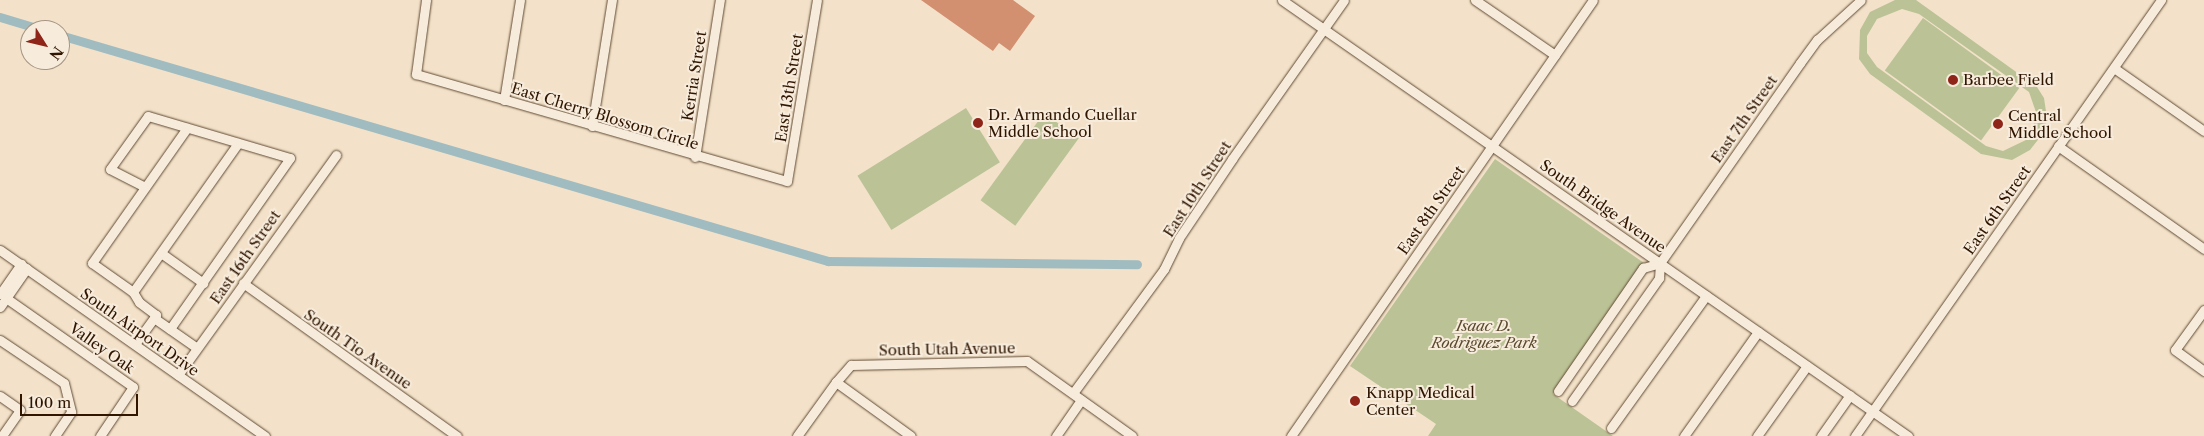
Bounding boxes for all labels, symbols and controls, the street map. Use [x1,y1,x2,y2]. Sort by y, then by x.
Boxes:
north arrow [20,20,70,70]
street label: Kerria Street [678,30,710,122]
street label: East 13th Street [772,32,806,144]
text: N [45,43,67,63]
place label: Barbee Field [1963,71,2054,89]
street label: East 7th Street [1707,72,1781,166]
marker: Barbee Field [1947,74,1959,86]
street label: East Cherry Blossom Circle [509,79,701,153]
place label: Dr. Armando Cuellar Middle School [988,105,1137,140]
place label: Central Middle School [2008,106,2112,141]
marker: Dr. Armando Cuellar Middle School [972,117,984,129]
marker: Central Middle School [1992,118,2004,130]
street label: East 10th Street [1159,138,1235,240]
street label: South Bridge Avenue [1536,156,1670,256]
street label: East 8th Street [1394,162,1468,258]
street label: East 6th Street [1960,162,2034,258]
street label: East 16th Street [206,207,284,307]
street label: South Airport Drive [77,284,203,380]
street label: South Tio Avenue [300,305,416,393]
park label: Isaac D. Rodriguez Park [1431,316,1537,351]
street label: Valley Oak [66,319,138,377]
street label: South Utah Avenue [878,339,1016,359]
place label: Knapp Medical Center [1366,383,1475,418]
scale bar [22,384,140,416]
text: 100 m [28,393,71,412]
marker: Knapp Medical Center [1348,394,1362,408]

